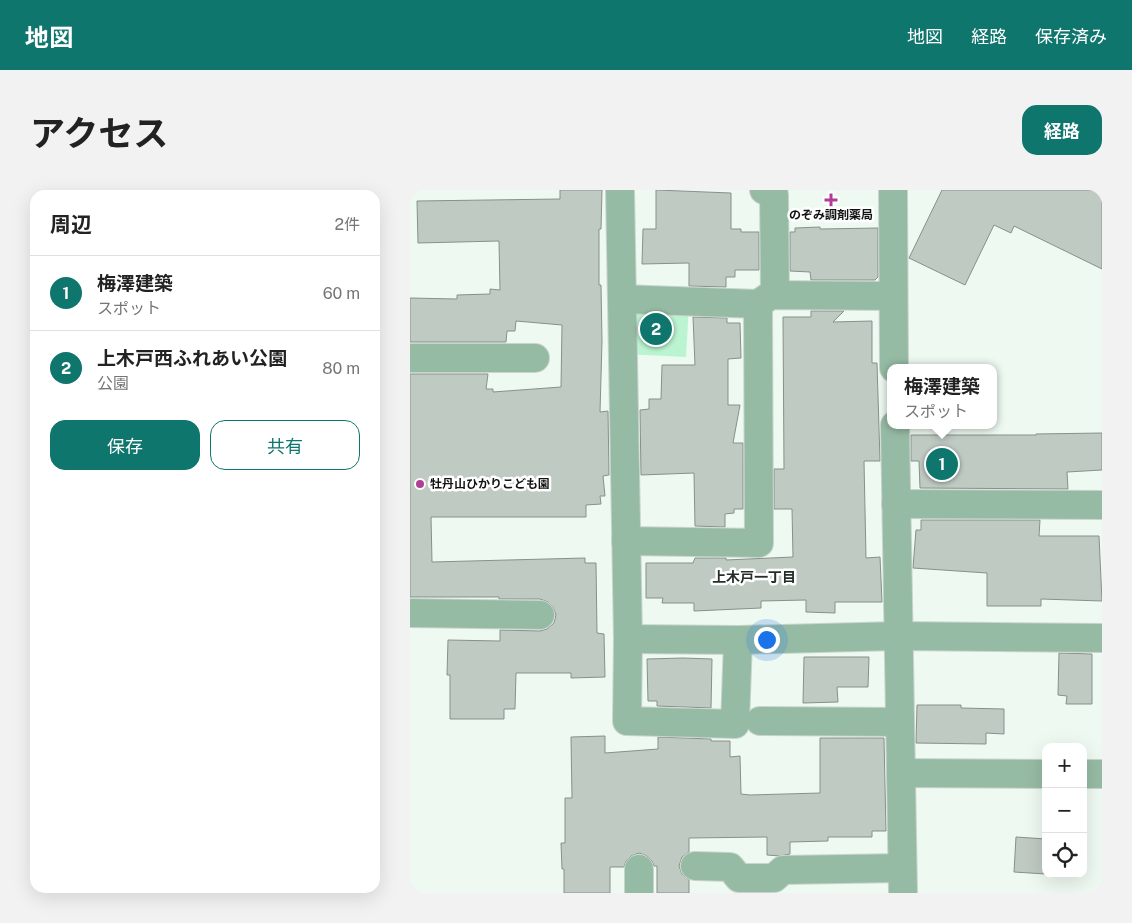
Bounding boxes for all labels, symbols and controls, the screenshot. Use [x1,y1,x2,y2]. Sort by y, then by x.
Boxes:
text: 地図 [25,23,73,51]
text: 地図 [907,26,943,47]
text: 経路 [971,26,1007,47]
text: 保存済み [1035,26,1107,47]
button: 経路 [1022,105,1102,155]
text: アクセス [30,113,168,154]
marker: のぞみ調剤薬局 [825,194,837,206]
place label: のぞみ調剤薬局 [789,208,873,222]
text: 周辺 [50,212,92,237]
text: 2件 [334,215,360,234]
text: 梅澤建築 [97,272,173,294]
text: 1 [63,284,69,303]
text: 60 m [323,284,360,303]
text: スポット [97,299,161,318]
pin: 2 [640,310,672,348]
text: 上木戸西ふれあい公園 [97,347,287,369]
text: 2 [61,359,71,378]
text: 80 m [322,359,360,378]
popup [887,364,997,429]
text: 公園 [97,374,129,393]
text: 梅澤建築 [904,375,980,397]
text: スポット [904,402,968,421]
button: 保存 [50,420,200,470]
button: 共有 [210,420,360,470]
pin: 1 [926,445,958,483]
place label: 牡丹山ひかりこども園 [430,477,550,491]
marker: 牡丹山ひかりこども園 [414,478,426,490]
district label: 上木戸一丁目 [712,569,796,585]
your location [754,627,780,653]
map controls [1042,743,1087,878]
button: + [1042,743,1087,788]
button: − [1042,788,1087,833]
button: locate [1042,833,1087,878]

